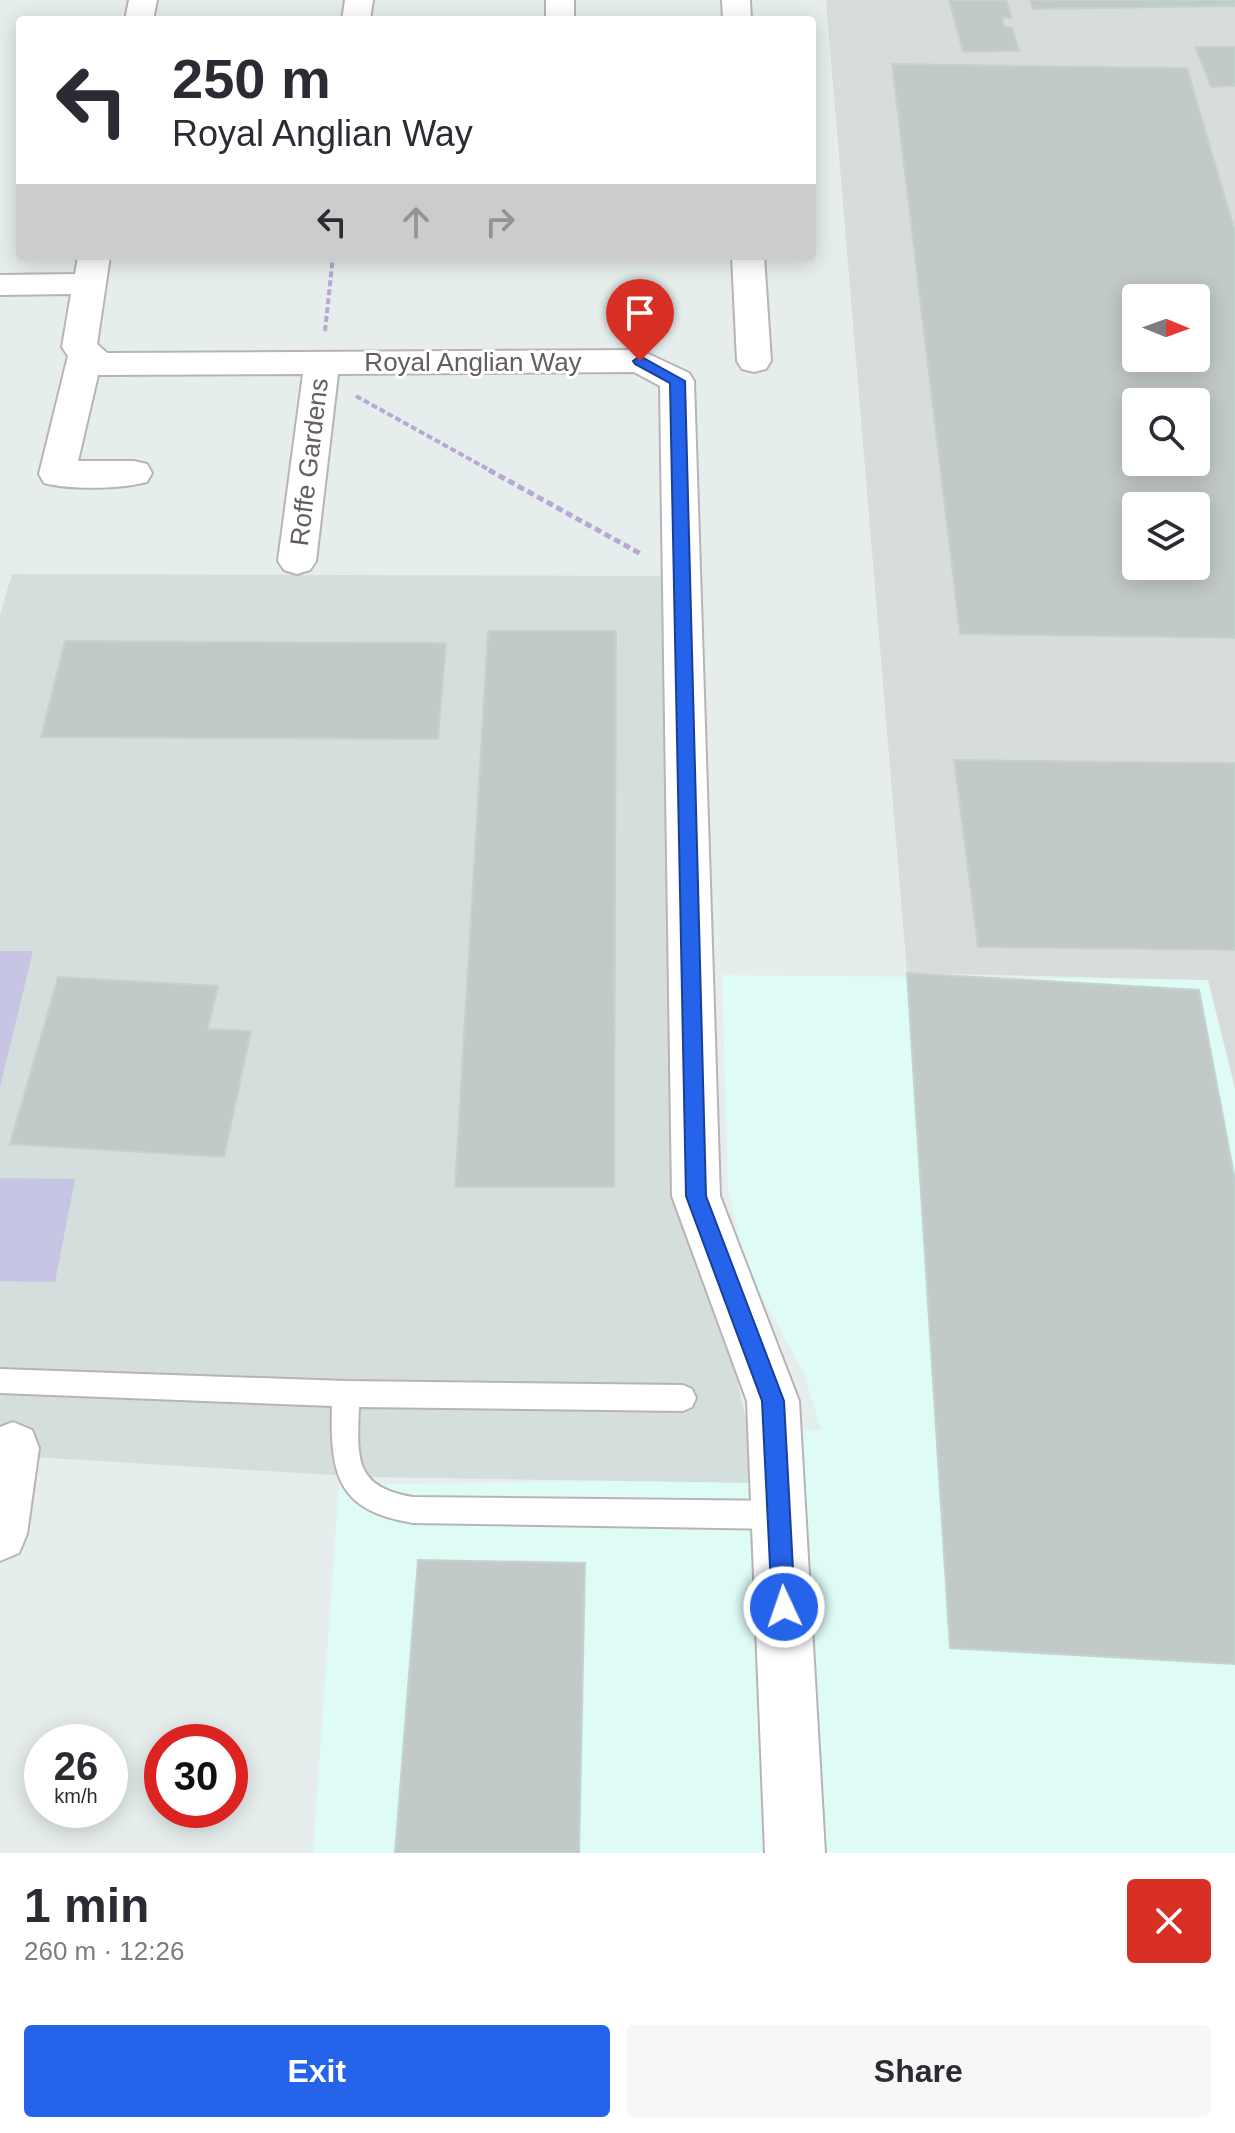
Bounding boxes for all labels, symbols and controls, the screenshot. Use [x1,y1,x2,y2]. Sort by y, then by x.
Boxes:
text: 250 m [172,47,331,110]
icon: left [40,48,144,152]
text: Royal Anglian Way [172,113,473,154]
icon: left [310,200,354,244]
icon: ahead [394,200,438,244]
icon: right [478,200,522,244]
pin [606,279,674,361]
north arrow [1122,284,1210,372]
map controls [1122,284,1210,580]
icon: arrive [618,291,662,335]
street label: Royal Anglian Way [364,347,582,377]
street label: Roffe Gardens [284,376,334,548]
button: search [1122,388,1210,476]
button: layers [1122,492,1210,580]
position arrow [742,1565,826,1649]
speed limit sign: 30 [144,1724,248,1828]
text: 26 [54,1744,98,1788]
text: km/h [54,1785,98,1807]
text: 1 min [24,1879,149,1932]
button: close [1127,1879,1211,1963]
text: 260 m · 12:26 [24,1936,184,1966]
button: Exit [24,2025,610,2117]
button: Share [626,2025,1211,2117]

